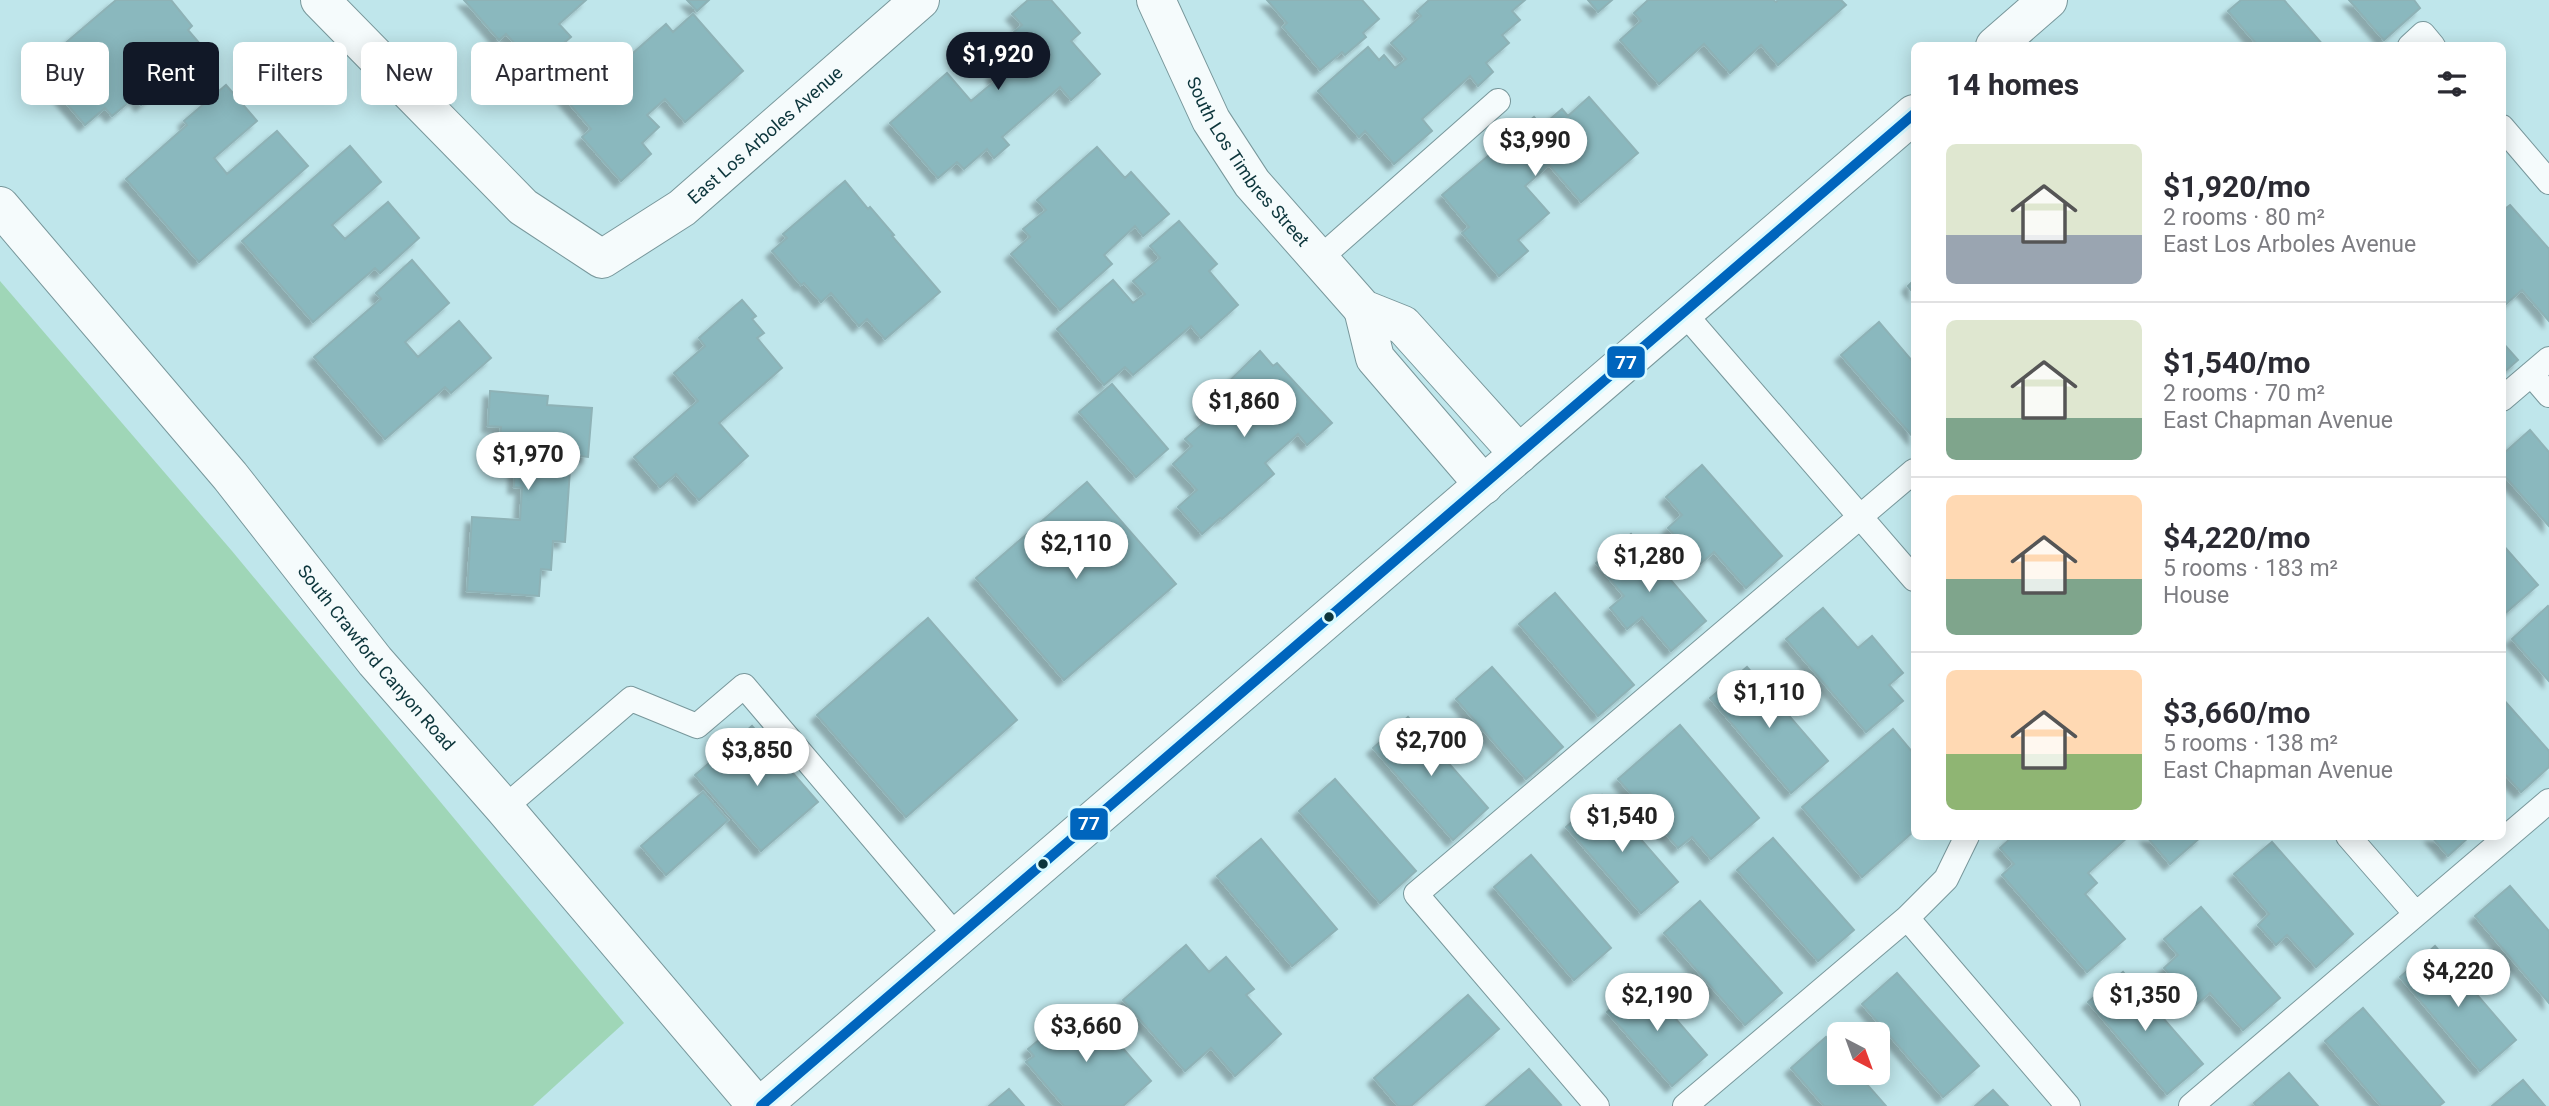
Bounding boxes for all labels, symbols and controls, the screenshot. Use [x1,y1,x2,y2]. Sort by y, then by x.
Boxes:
pin: $1,920 [941,32,1055,92]
text: $1,920 [962,41,1034,68]
chip: Buy [21,42,109,105]
chip: Rent [123,42,219,105]
chip: Filters [233,42,347,105]
chip: New [361,42,457,105]
chip: Apartment [471,42,633,105]
street label: East Los Arboles Avenue [683,62,847,208]
icon: filters [2433,65,2471,103]
text: 14 homes [1946,67,2079,102]
street label: South Los Timbres Street [1183,73,1314,250]
pin: $3,990 [1478,118,1592,178]
text: $3,990 [1499,127,1571,154]
text: $1,920/mo [2163,169,2311,204]
icon: home [2002,172,2086,256]
text: 2 rooms · 80 m² [2163,204,2325,231]
text: East Los Arboles Avenue [2163,231,2416,258]
line badge: 77 [1606,345,1646,379]
text: $1,540/mo [2163,345,2311,380]
icon: home [2002,348,2086,432]
text: 77 [1615,351,1637,374]
pin: $1,860 [1187,380,1301,439]
text: 2 rooms · 70 m² [2163,380,2325,407]
text: $1,860 [1208,388,1280,415]
text: East Chapman Avenue [2163,407,2393,434]
pin: $1,970 [471,433,585,492]
text: $1,970 [492,441,564,468]
text: $4,220/mo [2163,520,2311,555]
pin: $2,110 [1019,522,1133,581]
icon: home [2002,523,2086,607]
text: $2,110 [1040,530,1112,557]
pin: $1,280 [1592,534,1706,594]
text: $1,280 [1613,543,1685,570]
text: 5 rooms · 183 m² [2163,555,2338,582]
street label: South Crawford Canyon Road [294,560,460,755]
text: House [2163,582,2229,609]
unlabelled marker [1322,610,1336,624]
pin: $1,110 [1712,670,1826,730]
text: $1,110 [1733,679,1805,706]
text: $3,660/mo [2163,695,2311,730]
icon: home [2002,698,2086,782]
pin: $2,700 [1374,718,1488,778]
text: $2,700 [1395,727,1467,754]
pin: $3,850 [700,728,814,788]
text: 5 rooms · 138 m² [2163,730,2338,757]
text: $3,850 [721,737,793,764]
text: East Chapman Avenue [2163,757,2393,784]
pin: $1,540 [1565,794,1679,854]
text: $1,540 [1586,803,1658,830]
line badge: 77 [1069,807,1109,841]
text: 77 [1078,812,1100,835]
unlabelled marker [1036,857,1050,871]
pin: $4,220 [2401,950,2515,1009]
text: $4,220 [2422,958,2494,985]
pin: $2,190 [1600,974,1714,1033]
pin: $1,350 [2088,974,2202,1033]
text: $2,190 [1621,982,1693,1009]
text: $1,350 [2109,982,2181,1009]
pin: $3,660 [1029,1004,1143,1064]
text: $3,660 [1050,1013,1122,1040]
north arrow [1827,1022,1890,1085]
map controls [1827,1022,1890,1085]

